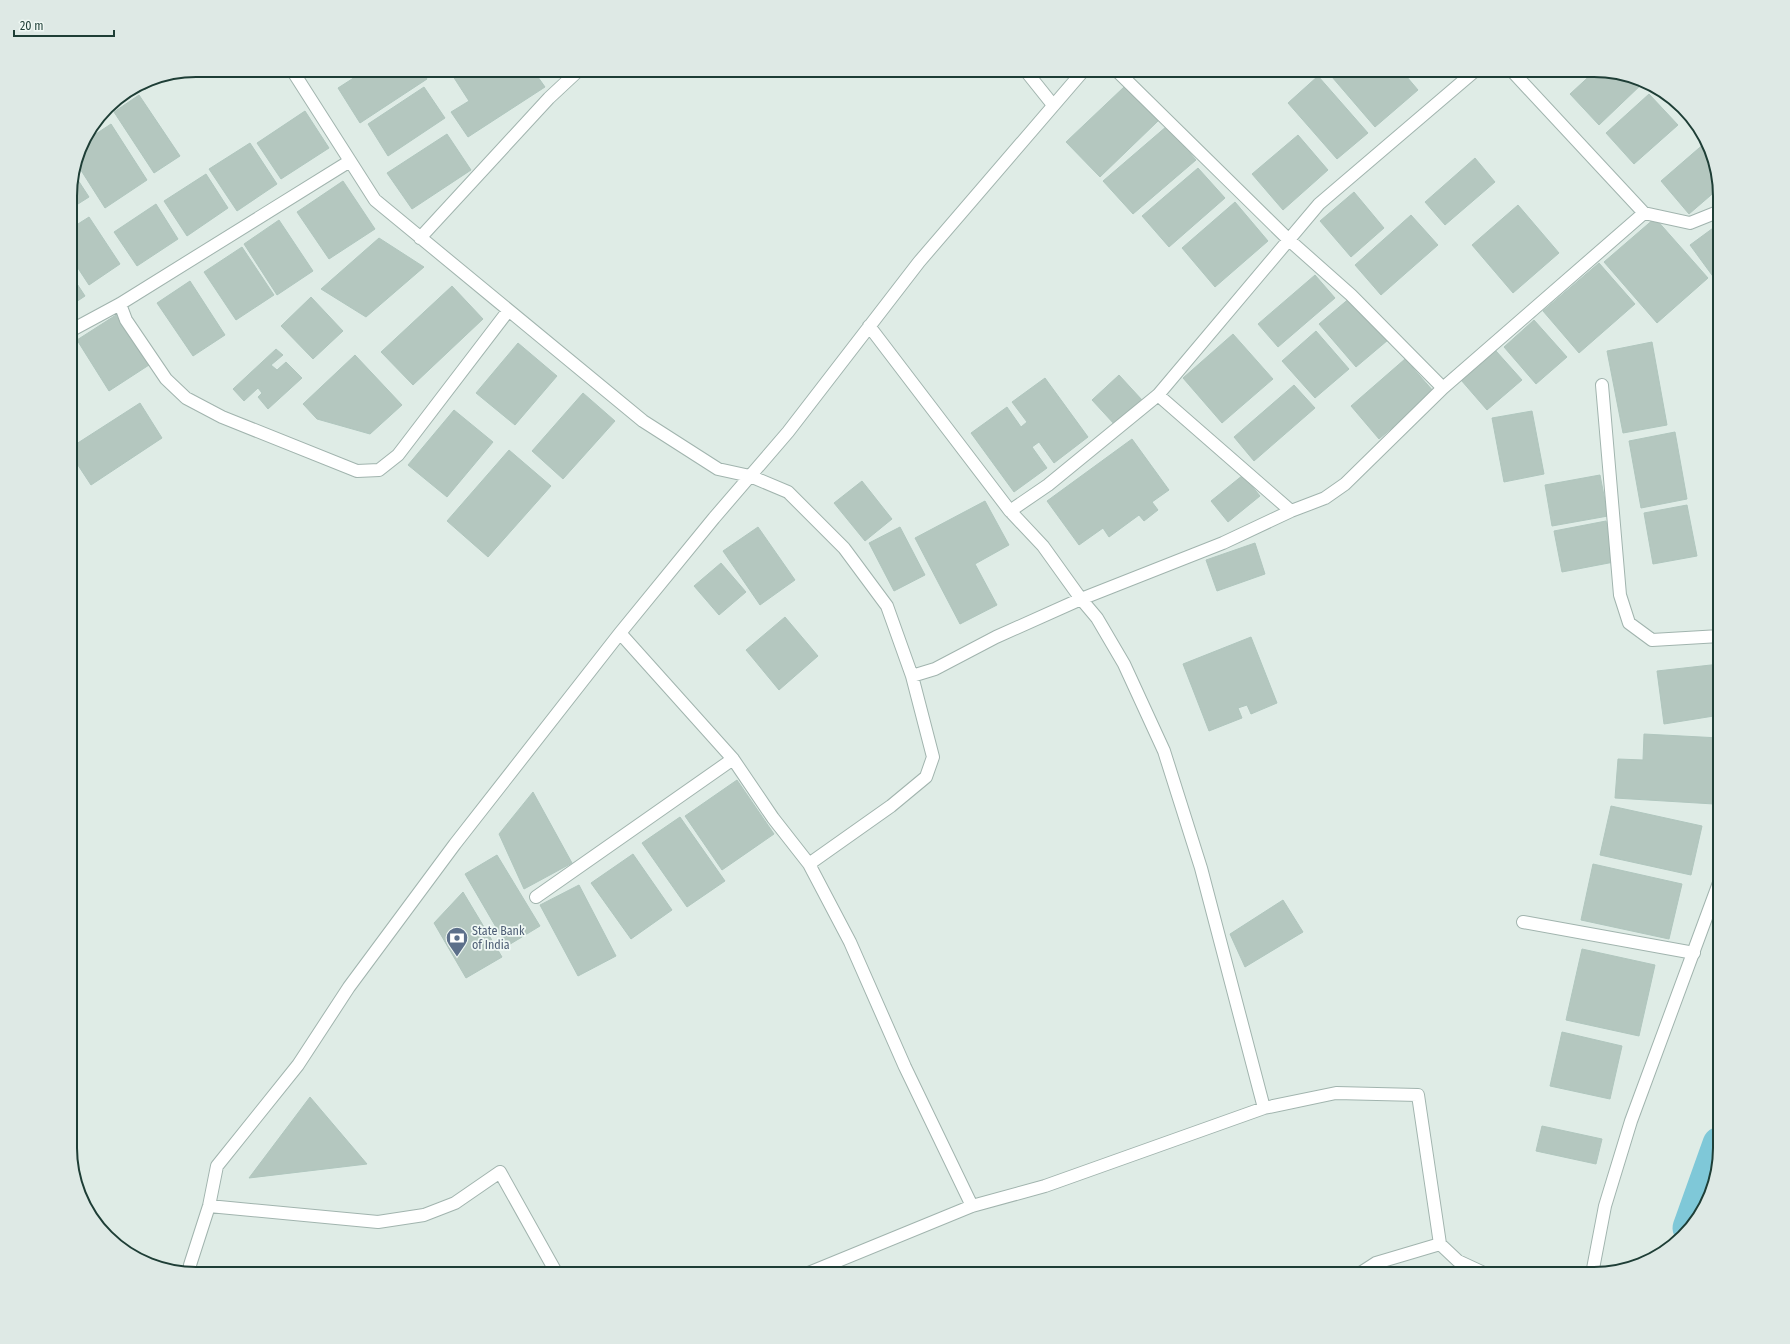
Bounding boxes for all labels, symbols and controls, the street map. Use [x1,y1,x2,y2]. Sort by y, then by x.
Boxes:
scale bar [14,12,114,38]
text: 20 m [20,19,44,33]
place label: State Bank of India [472,924,525,952]
bank icon: State Bank of India [444,925,470,958]

